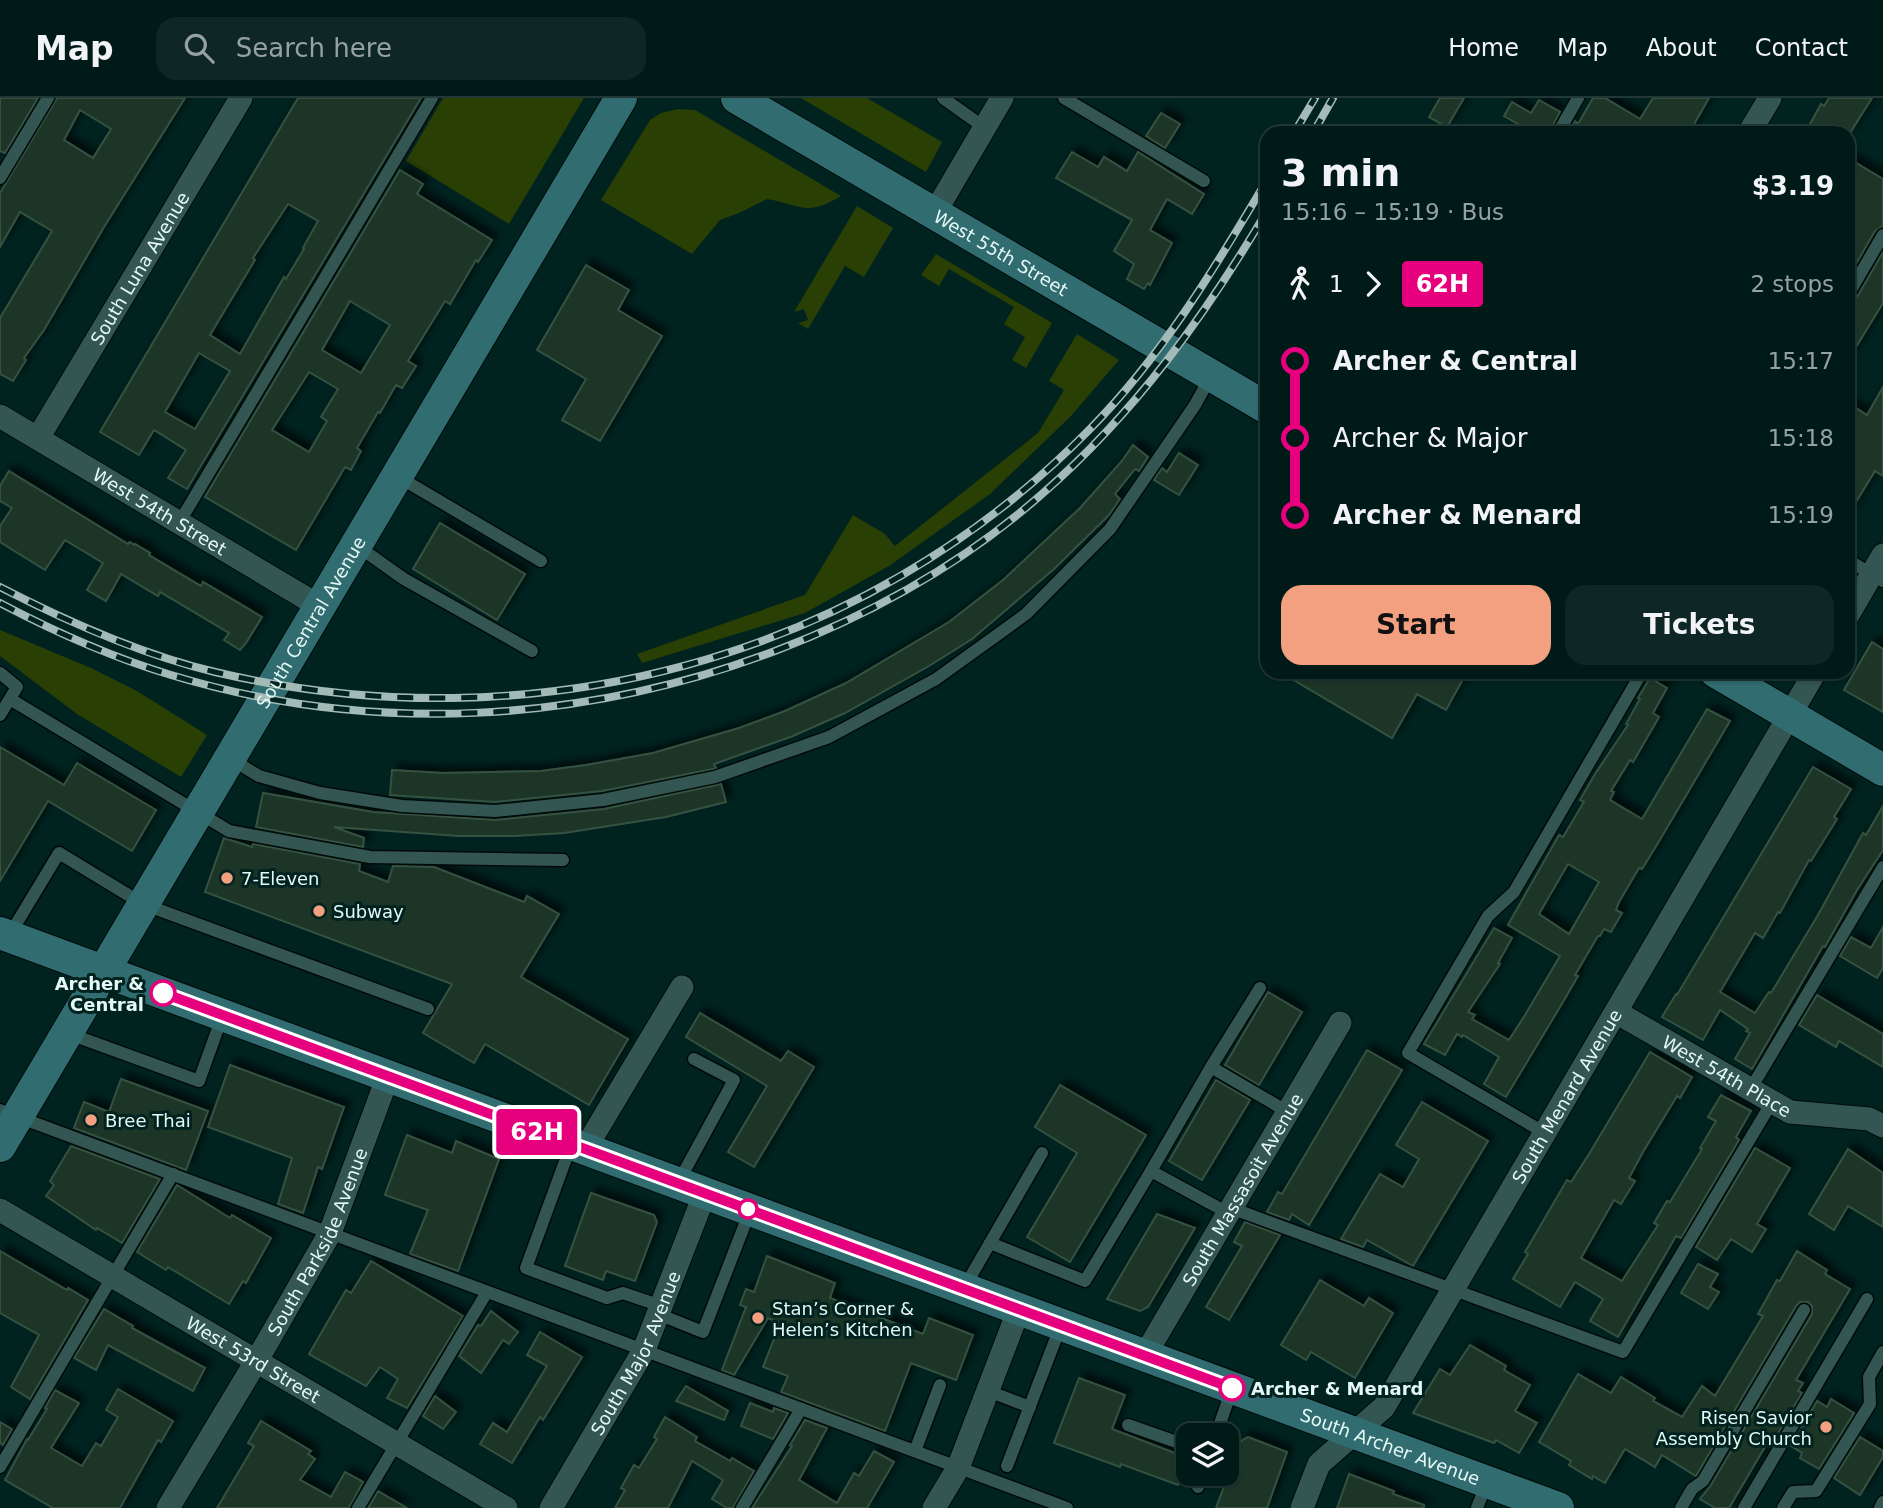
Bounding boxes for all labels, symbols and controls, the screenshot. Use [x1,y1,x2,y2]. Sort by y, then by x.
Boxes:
search box [156,17,646,80]
text: Map [35,29,114,68]
icon: search [180,29,218,67]
text: Search here [236,33,392,63]
text: Home [1448,34,1519,62]
text: Map [1557,34,1608,62]
text: About [1646,34,1717,62]
text: Contact [1755,34,1848,62]
text: 3 min [1281,151,1400,195]
text: $3.19 [1752,171,1834,201]
street label: South Luna Avenue [86,188,193,348]
text: 15:16 – 15:19 · Bus [1281,199,1504,225]
street label: West 55th Street [930,205,1072,300]
icon: walk [1281,265,1319,303]
icon: forward [1354,265,1392,303]
text: 62H [1416,270,1469,298]
text: 1 [1329,271,1344,297]
text: 2 stops [1750,271,1834,297]
text: Archer & Central [1333,346,1578,376]
text: 15:17 [1768,348,1834,374]
text: Archer & Major [1333,423,1527,453]
text: 15:18 [1768,425,1834,451]
street label: West 54th Street [89,463,230,559]
text: Archer & Menard [1333,500,1582,530]
text: 15:19 [1768,502,1834,528]
street label: South Central Avenue [251,532,370,712]
button: Start [1281,585,1551,665]
button: Tickets [1565,585,1834,665]
place label: 7-Eleven [241,868,320,889]
marker: 7-Eleven [219,870,235,886]
place label: Subway [333,901,404,922]
marker: Subway [311,903,327,919]
place label: Archer & Central [55,973,144,1015]
marker: Archer & Central [150,980,176,1006]
street label: South Menard Avenue [1507,1005,1626,1187]
street label: West 54th Place [1659,1031,1795,1121]
street label: South Massasoit Avenue [1178,1089,1307,1289]
line badge: 62H [497,1109,577,1155]
place label: Bree Thai [105,1110,191,1131]
marker: Bree Thai [83,1112,99,1128]
text: 62H [510,1118,564,1146]
street label: South Parkside Avenue [263,1145,371,1339]
unlabelled marker [738,1199,758,1219]
street label: South Major Avenue [586,1268,684,1439]
place label: Stan’s Corner & Helen’s Kitchen [772,1298,914,1340]
marker: Stan’s Corner & Helen’s Kitchen [750,1310,766,1326]
street label: West 53rd Street [183,1312,324,1407]
marker: Archer & Menard [1219,1375,1245,1401]
place label: Archer & Menard [1251,1378,1423,1399]
street label: South Archer Avenue [1298,1403,1483,1489]
place label: Risen Savior Assembly Church [1656,1407,1813,1449]
marker: Risen Savior Assembly Church [1818,1419,1834,1435]
map controls [1176,1423,1239,1486]
button: layers [1176,1423,1239,1486]

